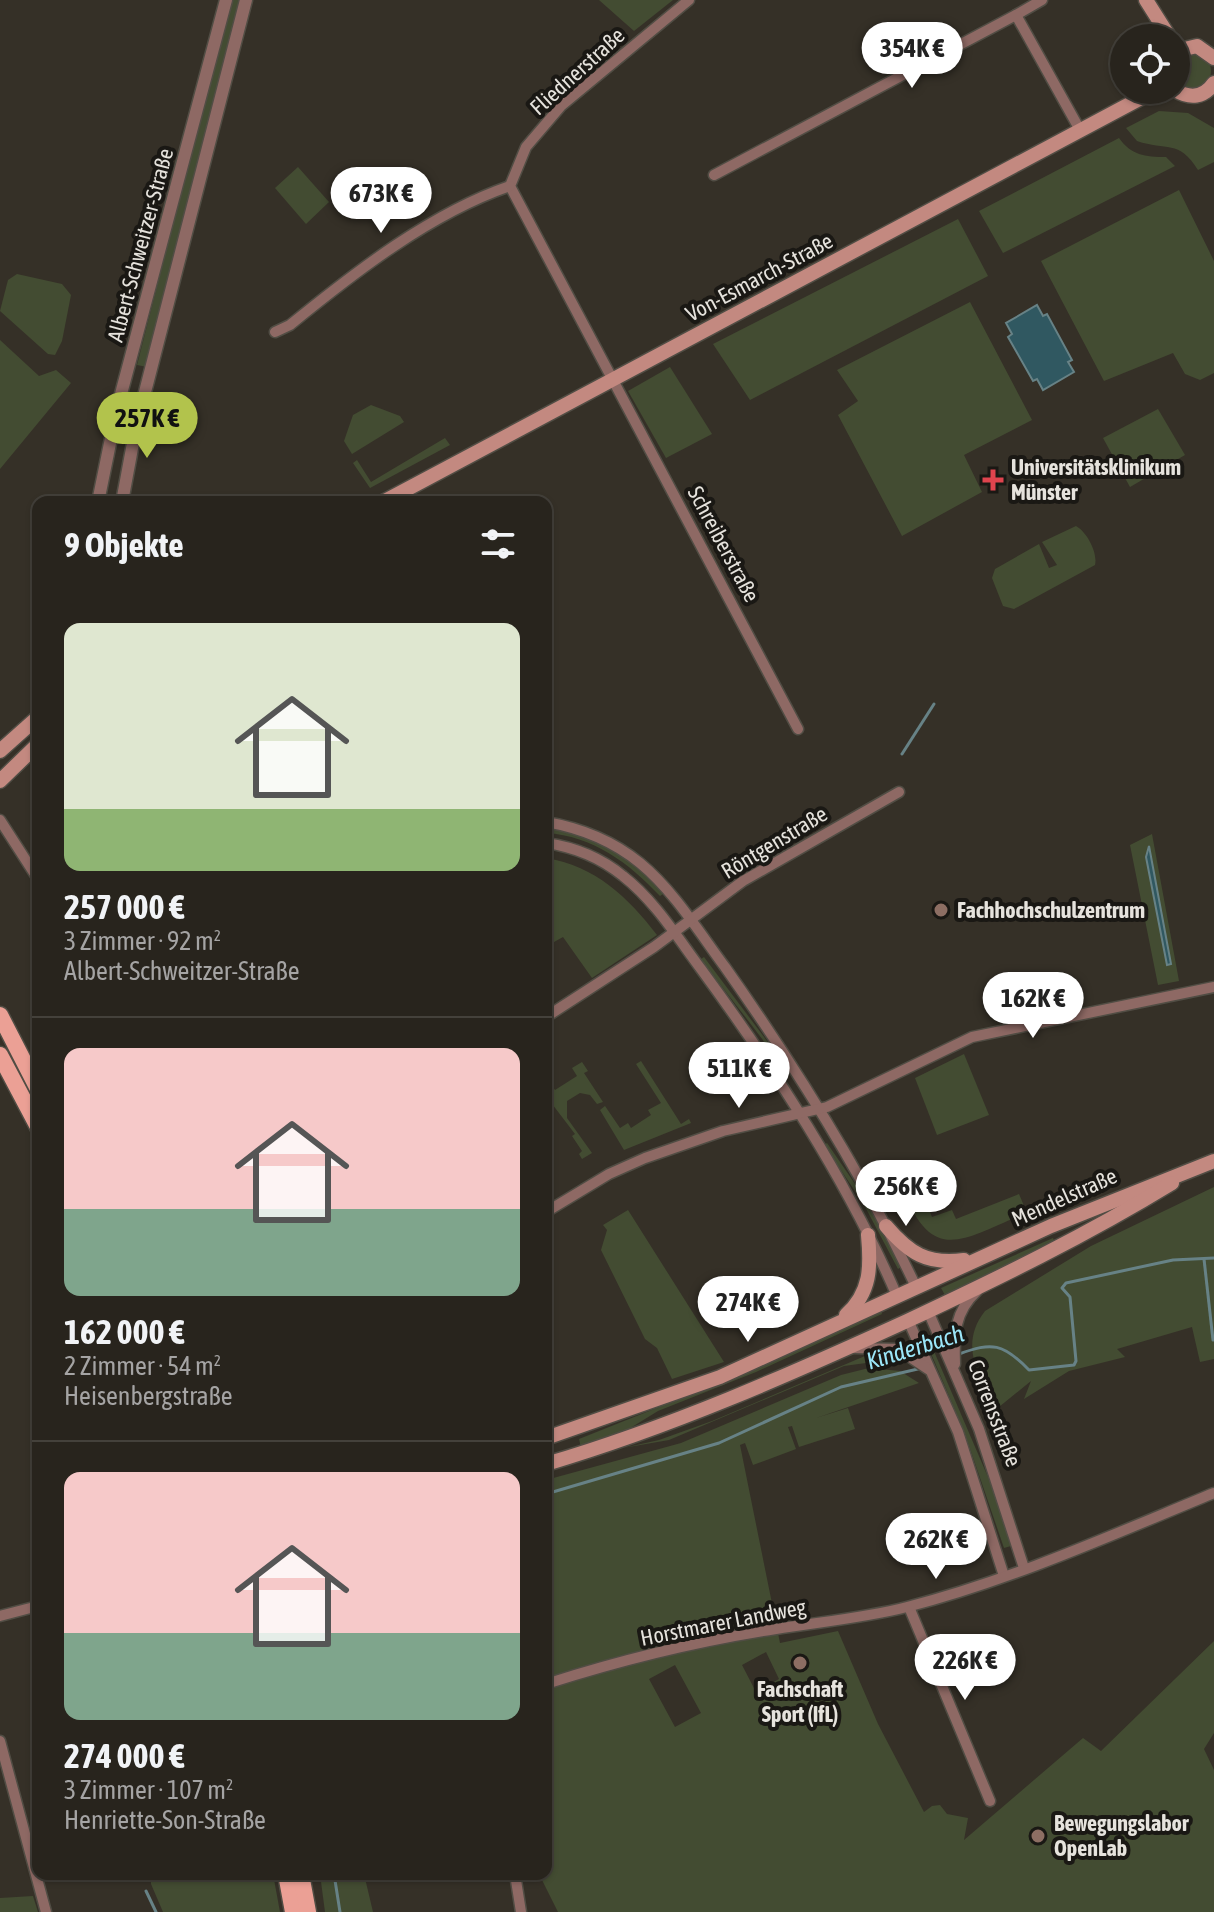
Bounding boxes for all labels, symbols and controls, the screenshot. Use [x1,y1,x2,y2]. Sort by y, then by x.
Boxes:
street label: Fliednerstraße [524,22,630,120]
pin: 354K € [847,22,977,90]
map controls [1110,24,1190,104]
button: locate [1110,24,1190,104]
text: 354K € [880,33,944,63]
street label: Albert-Schweitzer-Straße [102,145,178,345]
pin: 673K € [316,167,446,235]
text: 673K € [349,178,413,208]
street label: Von-Esmarch-Straße [681,227,837,327]
pin: 257K € [82,392,212,460]
text: 257K € [115,403,179,433]
place label: Universitätsklinikum Münster [1011,454,1181,505]
marker: Universitätsklinikum Münster [982,469,1004,491]
street label: Schreiberstraße [683,482,765,606]
icon: filters [476,522,520,566]
text: 9 Objekte [64,525,184,564]
icon: home [220,675,364,819]
street label: Röntgenstraße [716,800,832,884]
text: 257 000 € [64,887,185,926]
place label: Fachhochschulzentrum [957,897,1145,923]
marker: Fachhochschulzentrum [932,901,950,919]
text: 3 Zimmer · 92 m² [64,926,221,956]
text: Albert-Schweitzer-Straße [64,956,300,986]
pin: 162K € [968,972,1098,1040]
text: 162K € [1001,983,1065,1013]
pin: 511K € [674,1042,804,1110]
text: 511K € [707,1053,771,1083]
icon: home [220,1100,364,1244]
pin: 256K € [841,1160,971,1228]
street label: Mendelstraße [1007,1162,1121,1232]
text: 256K € [874,1171,938,1201]
pin: 274K € [683,1276,813,1344]
text: 274K € [716,1287,780,1317]
text: 162 000 € [64,1312,185,1351]
water label: Kinderbach [863,1319,967,1375]
text: 2 Zimmer · 54 m² [64,1351,221,1381]
street label: Corrensstraße [963,1356,1027,1470]
text: Heisenbergstraße [64,1381,233,1411]
pin: 262K € [871,1513,1001,1581]
icon: home [220,1524,364,1668]
text: 262K € [904,1524,968,1554]
street label: Horstmarer Landweg [638,1593,808,1651]
pin: 226K € [900,1634,1030,1702]
text: 226K € [933,1645,997,1675]
marker: Fachschaft Sport (IfL) [791,1654,809,1672]
place label: Fachschaft Sport (IfL) [757,1676,844,1727]
text: 274 000 € [64,1736,185,1775]
text: 3 Zimmer · 107 m² [64,1775,233,1805]
text: Henriette-Son-Straße [64,1805,266,1835]
place label: Bewegungslabor OpenLab [1054,1810,1189,1861]
marker: Bewegungslabor OpenLab [1029,1827,1047,1845]

